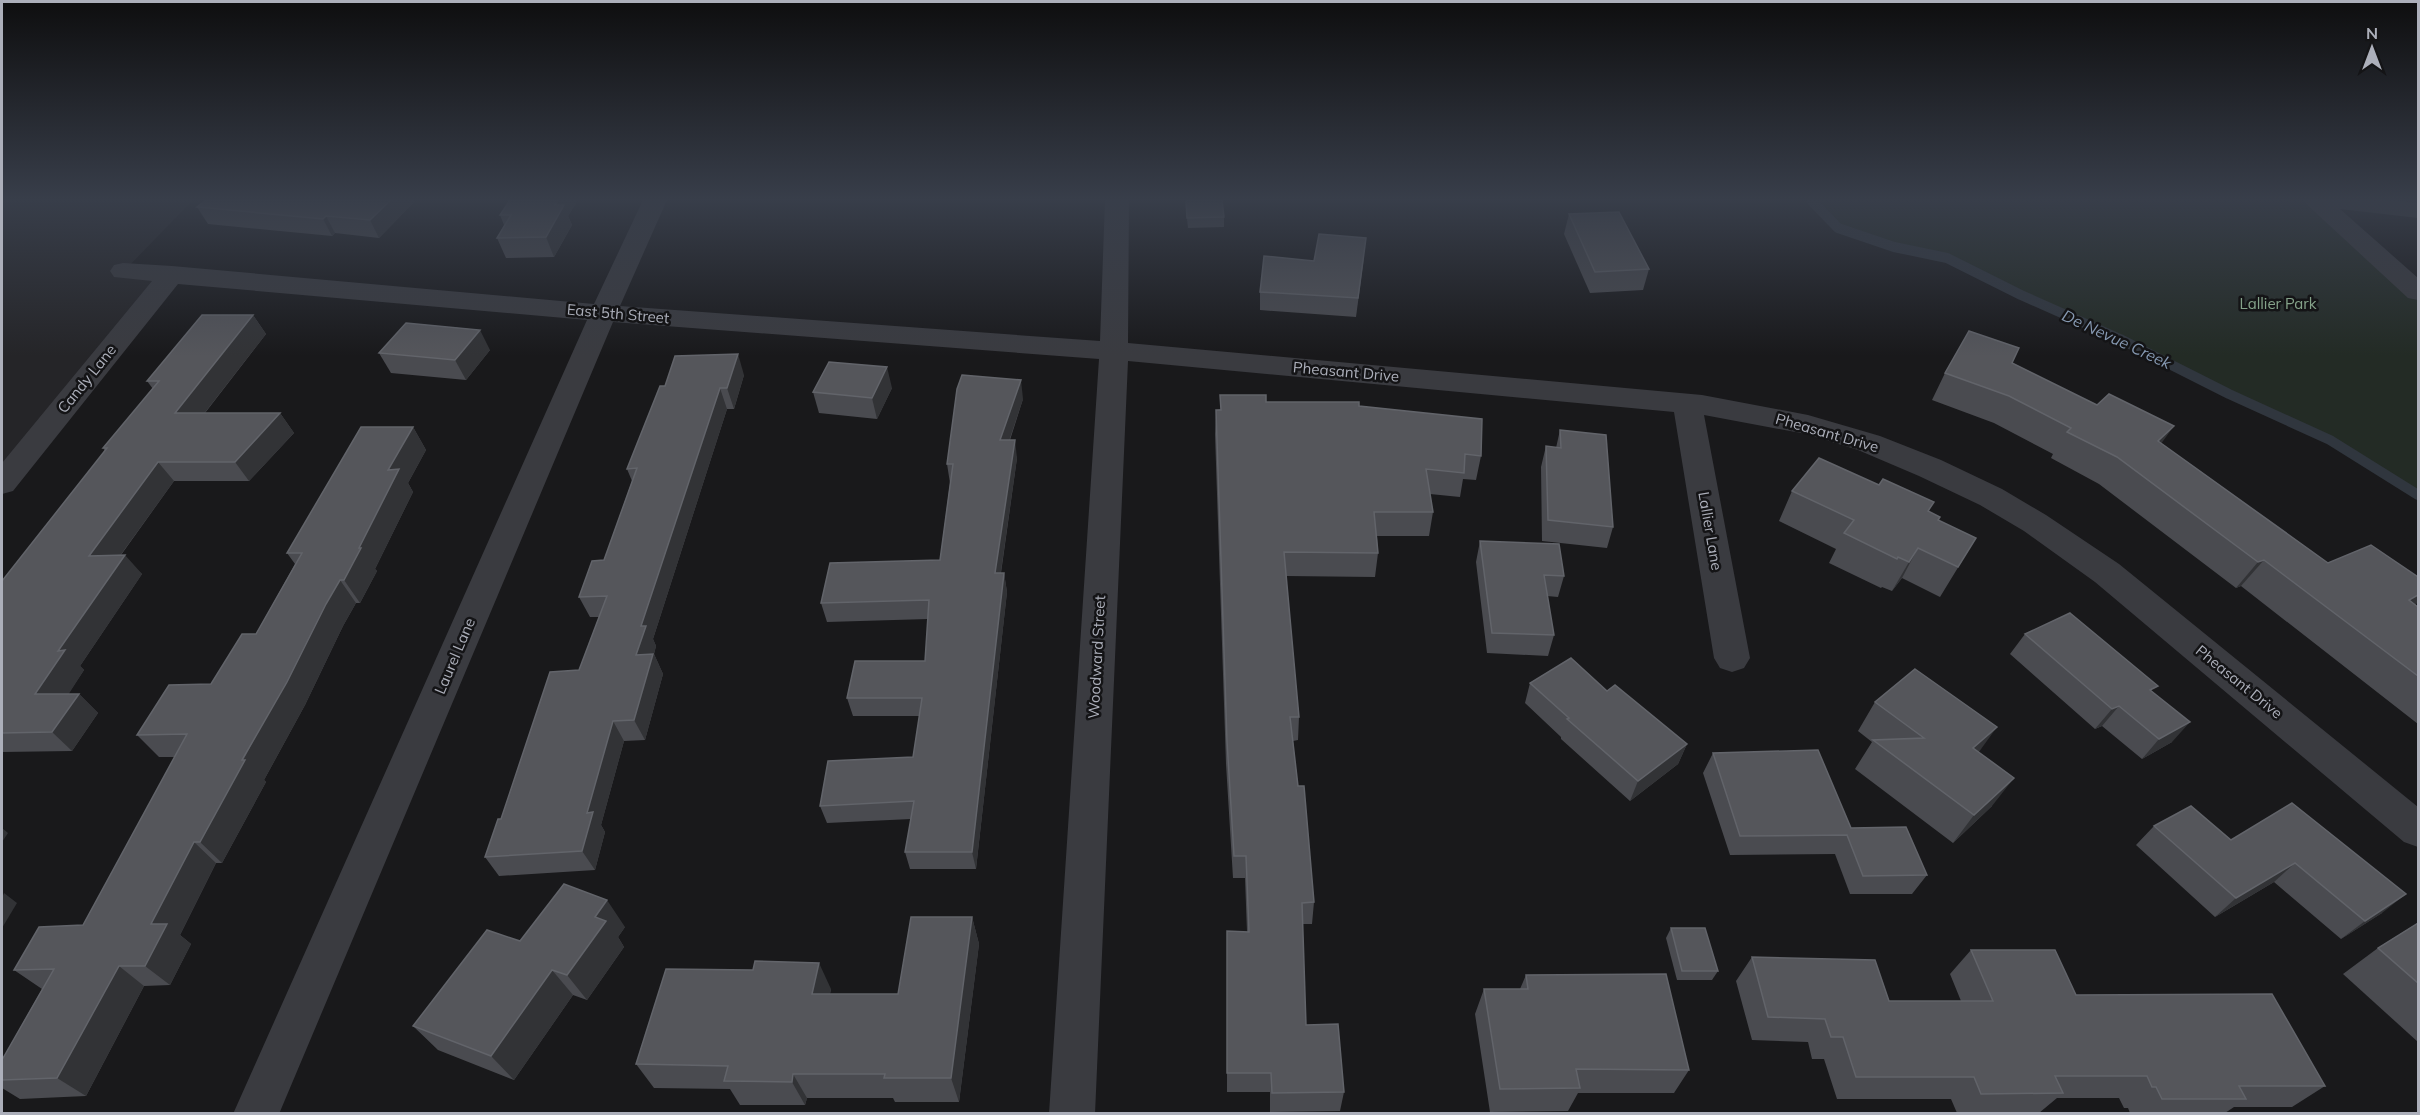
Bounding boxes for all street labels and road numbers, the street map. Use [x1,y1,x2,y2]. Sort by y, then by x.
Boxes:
street label: East 5th Street [566,300,670,327]
street label: Candy Lane [53,341,120,417]
street label: Pheasant Drive [1292,357,1400,386]
street label: Pheasant Drive [1773,409,1881,456]
street label: Lallier Lane [1694,490,1727,572]
street label: Woodward Street [1084,595,1109,719]
street label: Laurel Lane [430,615,479,697]
street label: Pheasant Drive [2192,641,2287,722]

